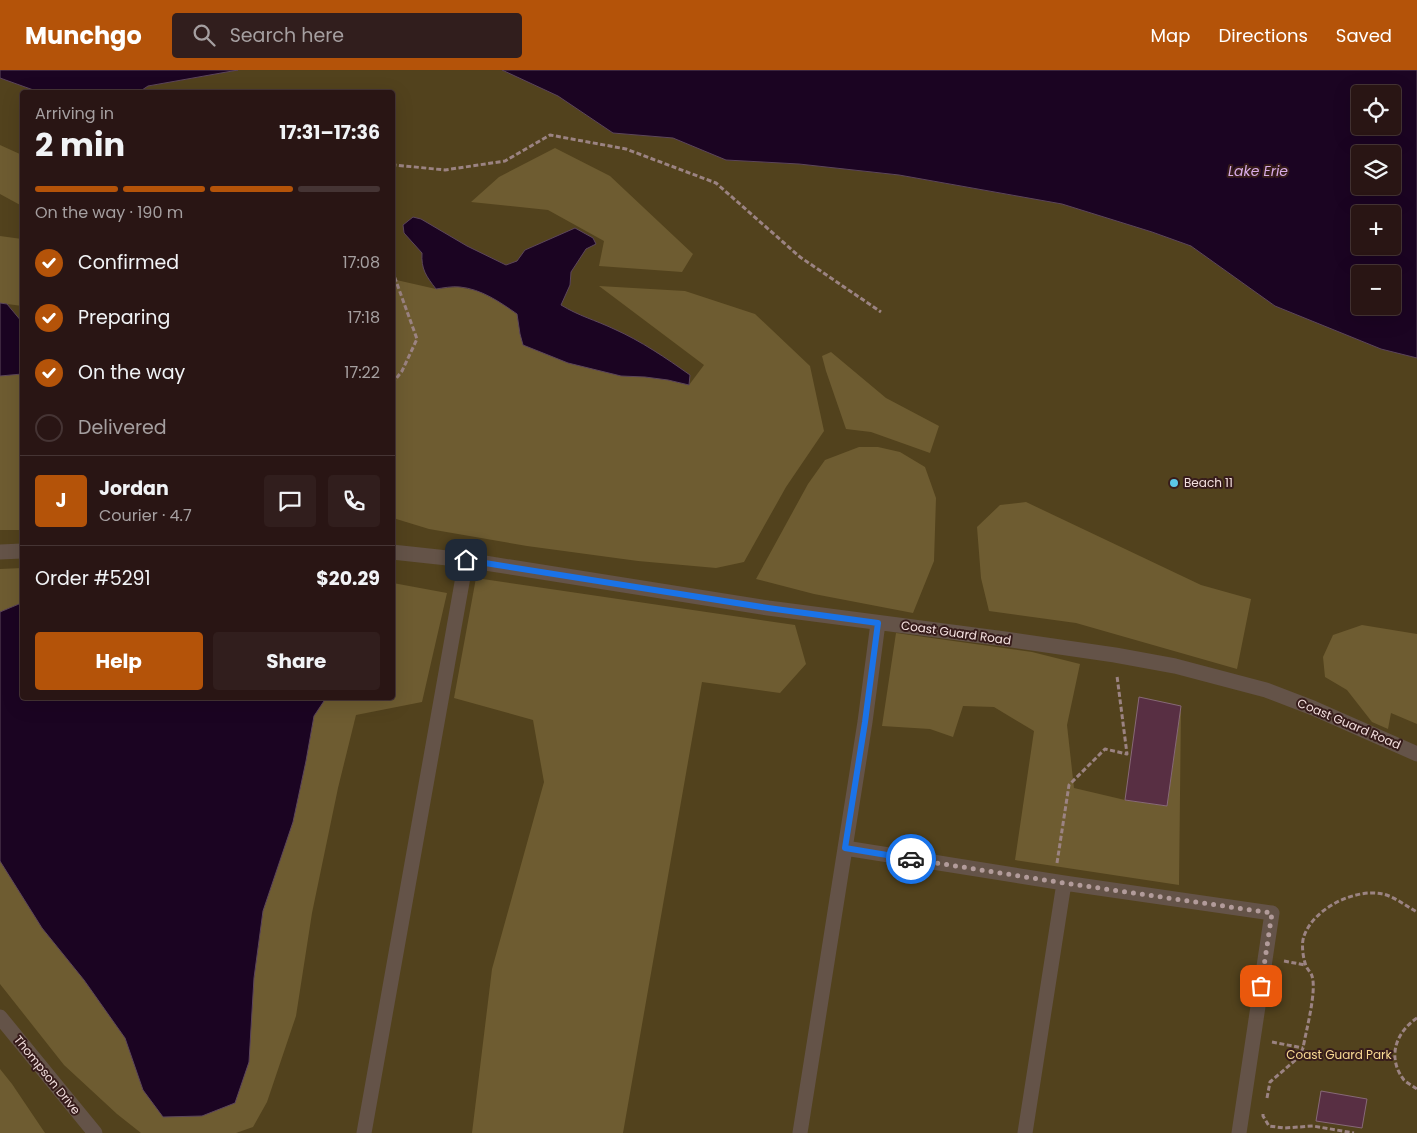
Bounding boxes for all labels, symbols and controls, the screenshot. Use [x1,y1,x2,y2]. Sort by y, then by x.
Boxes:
search box [172,13,522,58]
text: Munchgo [25,19,142,52]
icon: search [190,21,218,49]
text: Search here [230,22,344,49]
text: Map [1151,23,1190,48]
text: Directions [1218,23,1308,48]
text: Saved [1336,23,1392,48]
map controls [1351,85,1401,315]
button: locate [1351,85,1401,135]
text: Arriving in [35,102,114,125]
text: 17:31–17:36 [279,119,380,146]
text: 2 min [35,122,125,167]
button: layers [1351,145,1401,195]
water label: Lake Erie [1228,161,1288,181]
text: On the way · 190 m [35,201,183,224]
button: + [1351,205,1401,255]
icon: check [35,249,63,277]
text: Confirmed [78,249,179,276]
text: 17:08 [343,251,380,274]
button: − [1351,265,1401,315]
icon: check [35,304,63,332]
text: Preparing [78,304,170,331]
text: 17:18 [348,306,380,329]
icon: check [35,359,63,387]
text: On the way [78,359,185,386]
text: 17:22 [344,361,380,384]
text: Delivered [78,414,167,441]
place label: Beach 11 [1184,474,1233,491]
text: Jordan [99,475,169,502]
button: chat [264,475,316,527]
button: phone [328,475,380,527]
marker: Beach 11 [1168,477,1180,489]
text: J [56,487,66,514]
text: Courier · 4.7 [99,504,192,527]
pin [445,539,487,581]
icon: home [452,546,480,574]
text: Order #5291 [35,565,151,592]
text: $20.29 [316,565,380,592]
street label: Coast Guard Road [900,616,1012,649]
button: Help [35,632,203,690]
button: Share [213,632,380,690]
street label: Coast Guard Road [1295,694,1404,753]
courier [886,834,936,884]
icon: car [897,845,925,873]
pin [1240,965,1282,1007]
icon: bag [1247,972,1275,1000]
street label: Thompson Drive [10,1032,85,1118]
park label: Coast Guard Park [1286,1046,1393,1063]

